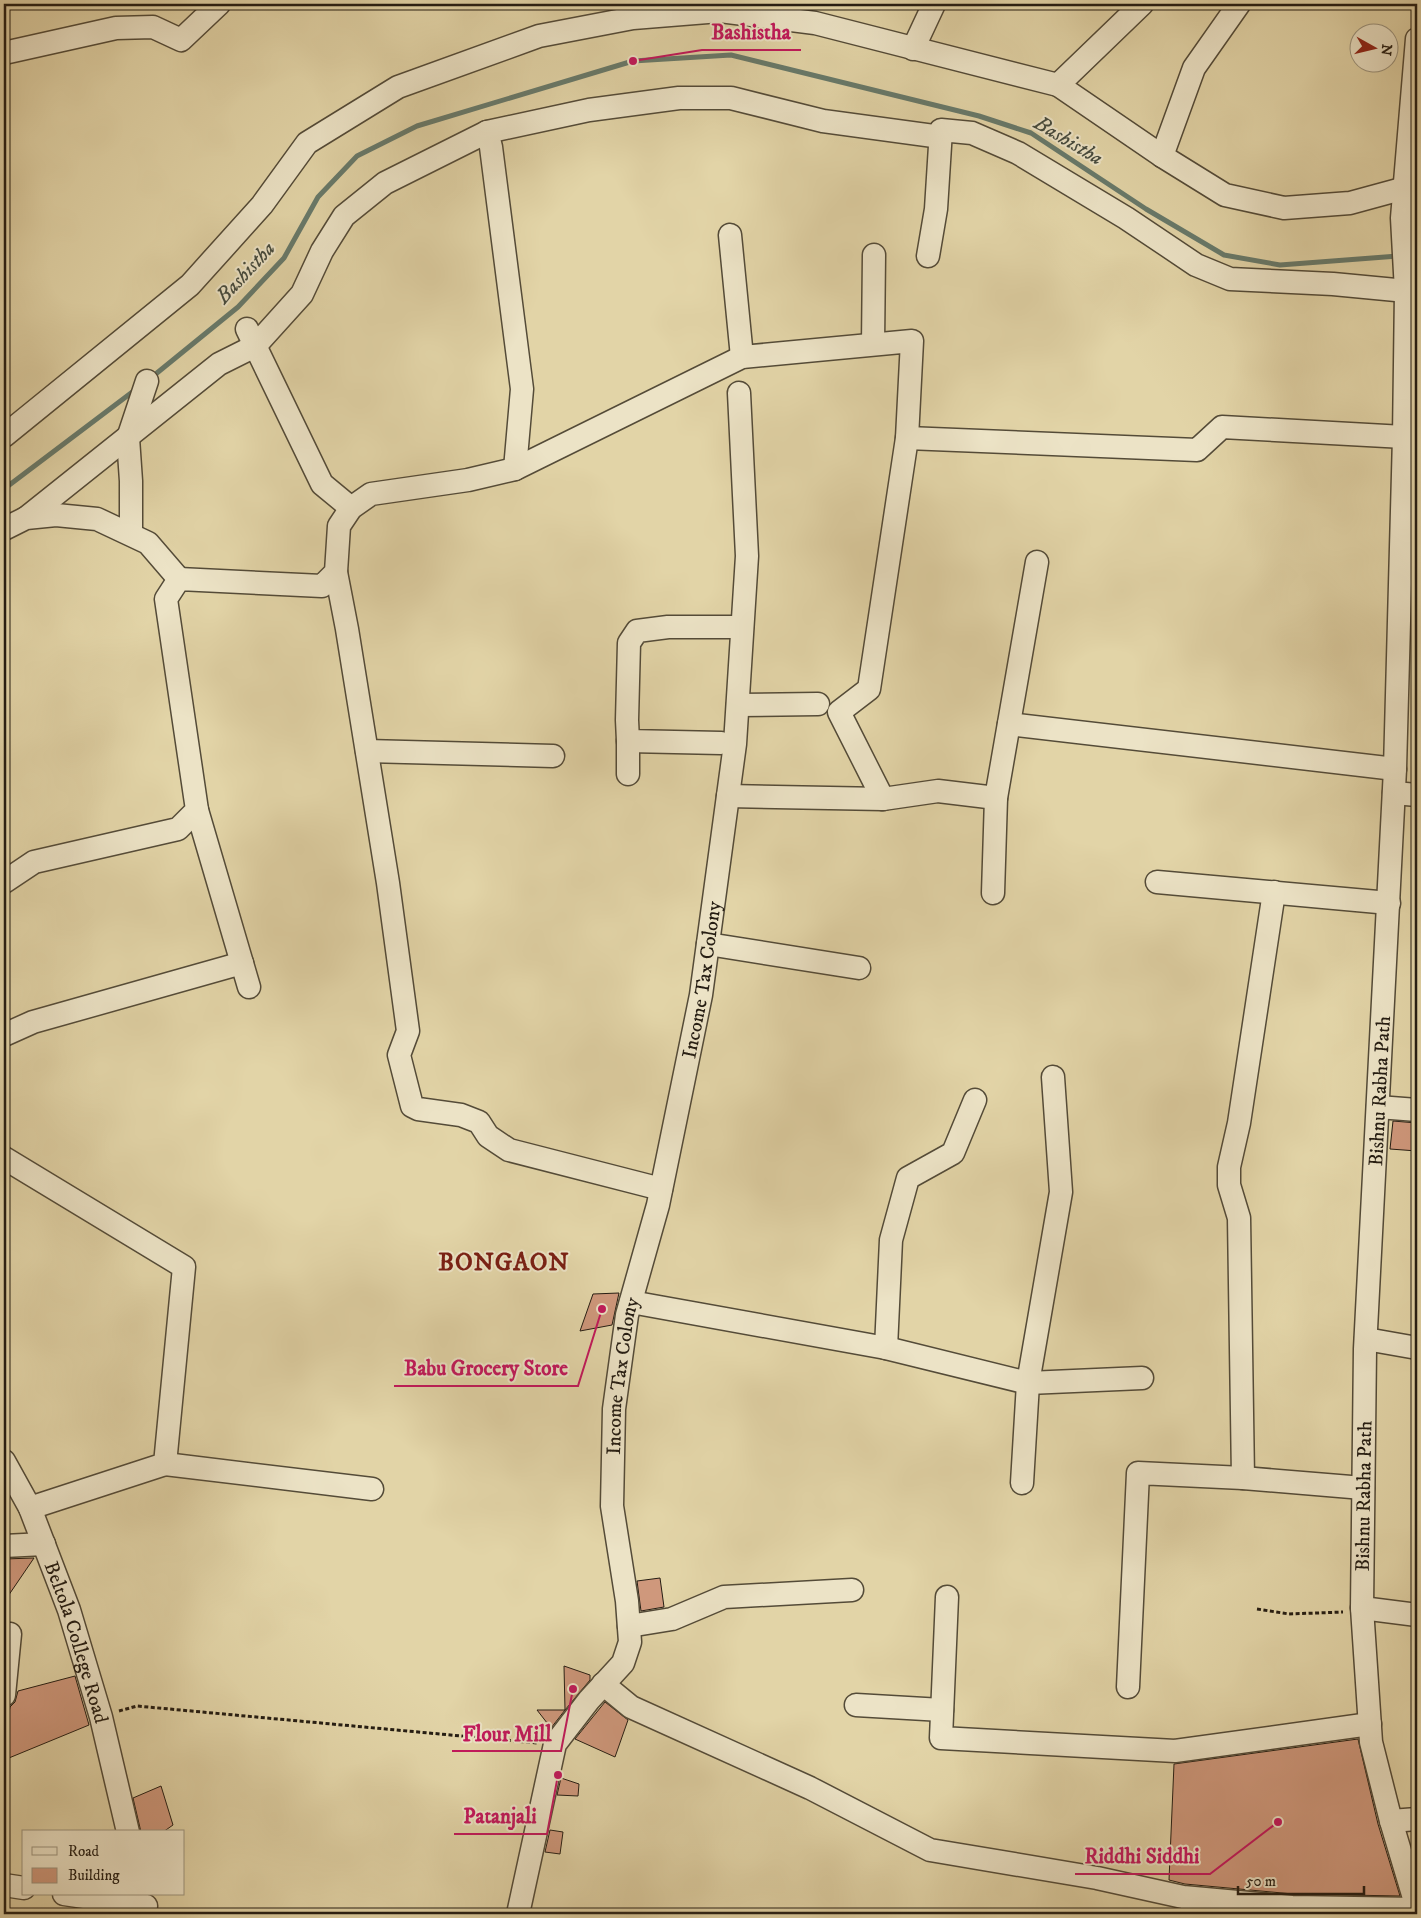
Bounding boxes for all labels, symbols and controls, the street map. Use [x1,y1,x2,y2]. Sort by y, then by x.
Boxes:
callout: Bashistha [702,14,801,50]
text: Bashistha [711,20,792,46]
north arrow [1348,22,1398,72]
text: N [1376,43,1396,57]
water label: Bashistha [1028,110,1108,171]
water label: Bashistha [210,236,281,310]
street label: Income Tax Colony [677,899,728,1061]
street label: Bishnu Rabha Path [1364,1015,1397,1167]
district label: BONGAON [438,1247,570,1278]
street label: Income Tax Colony [602,1294,646,1455]
callout: Babu Grocery Store [394,1350,578,1386]
text: Babu Grocery Store [404,1356,568,1382]
street label: Bishnu Rabha Path [1351,1420,1378,1571]
street label: Beltola College Road [38,1558,113,1726]
callout: Flour Mill [452,1715,561,1751]
text: Flour Mill [463,1722,552,1748]
callout: Patanjali [454,1798,547,1834]
text: Patanjali [463,1804,537,1831]
legend [22,1830,185,1896]
callout: Riddhi Siddhi [1075,1838,1210,1874]
text: Road [68,1842,100,1861]
text: Riddhi Siddhi [1084,1844,1200,1870]
scale bar [1238,1863,1365,1895]
text: Building [68,1866,120,1885]
text: 50 m [1246,1872,1276,1891]

